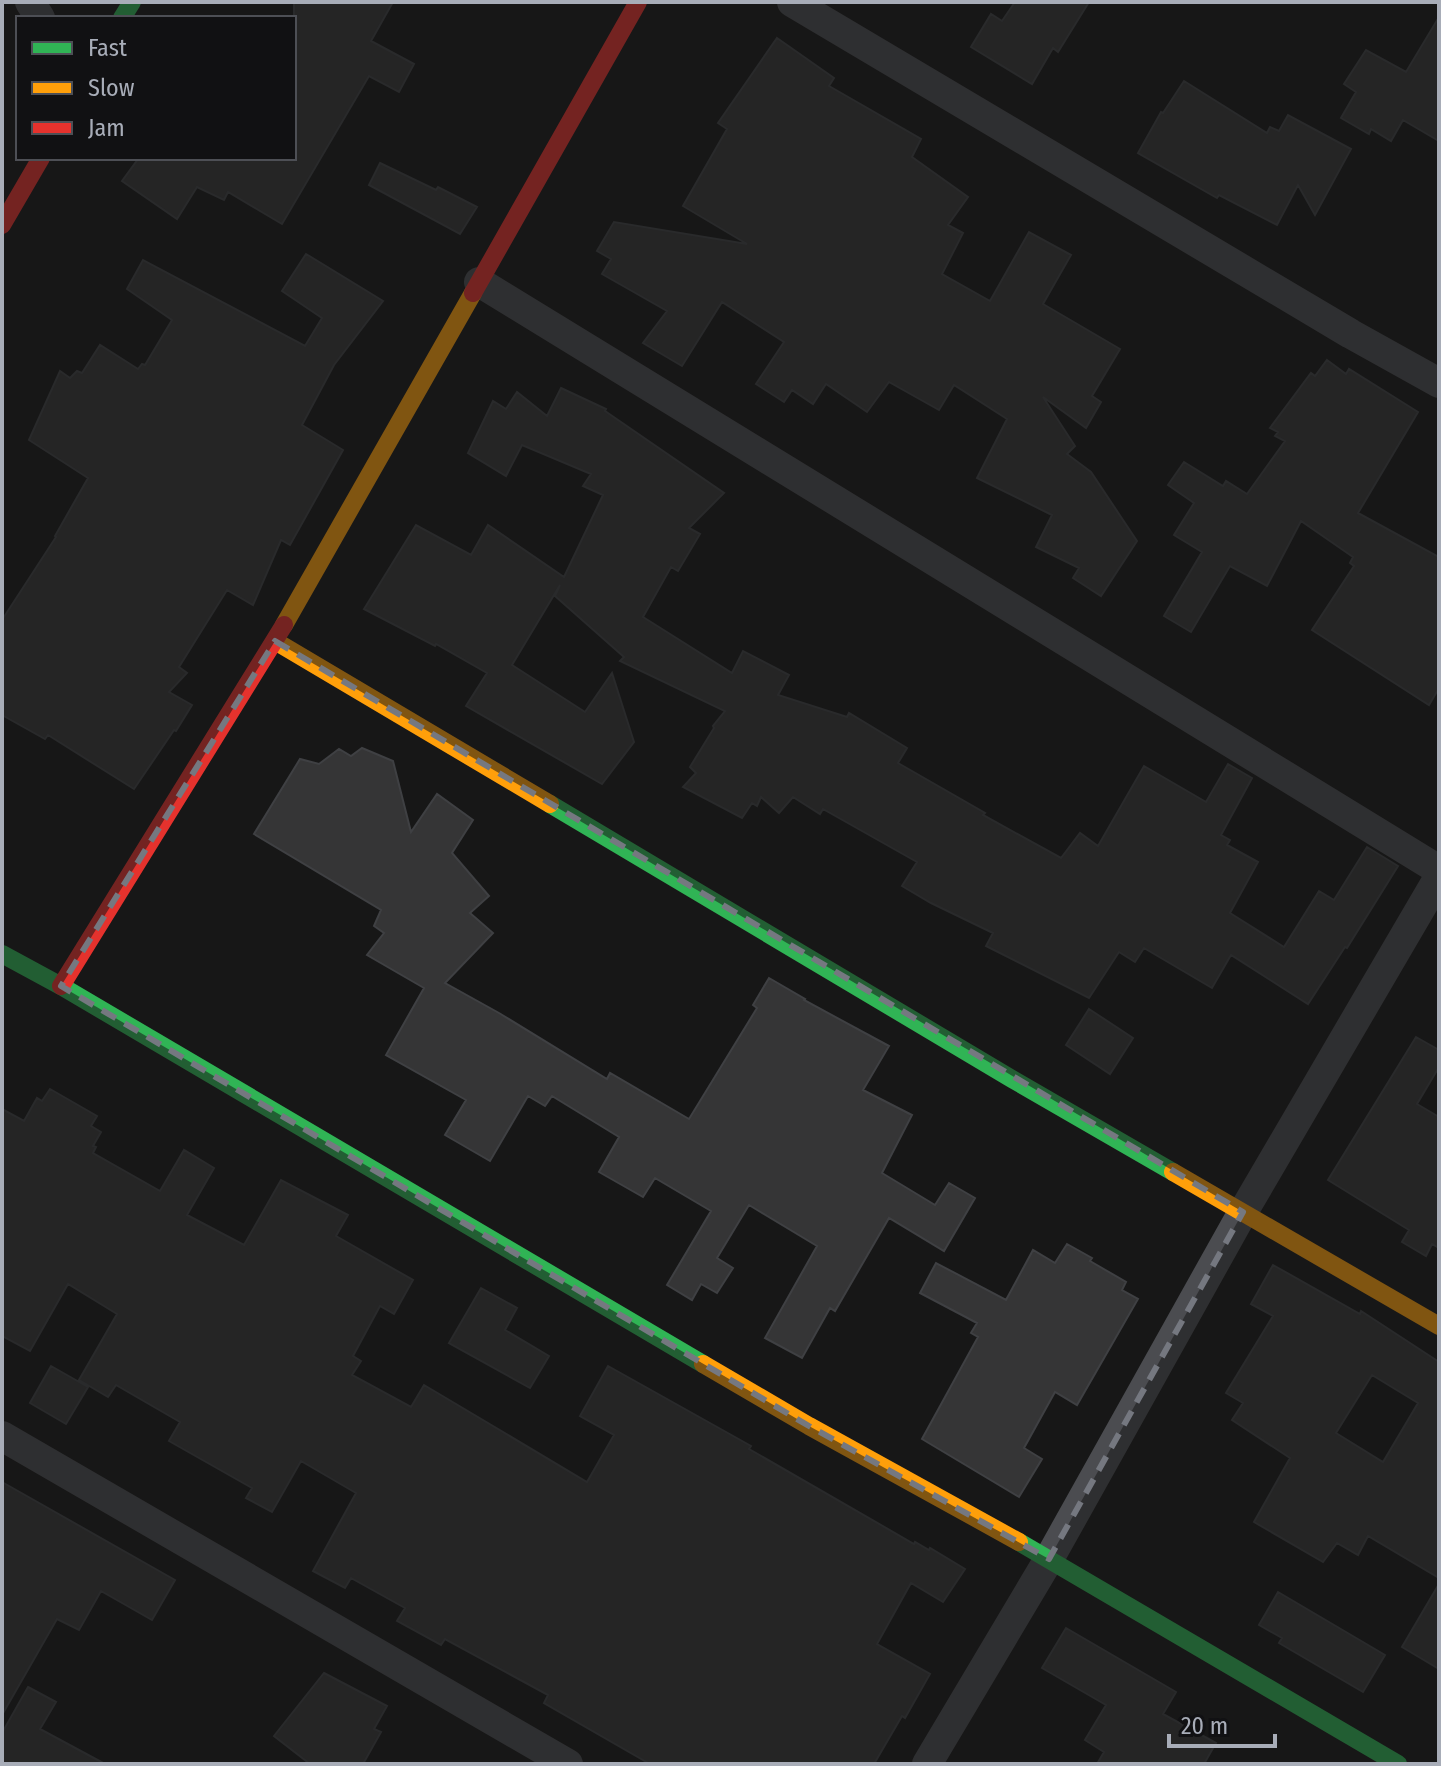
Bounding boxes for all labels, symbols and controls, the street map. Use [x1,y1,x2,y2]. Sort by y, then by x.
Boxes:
legend [16,16,296,160]
text: Fast [88,34,127,62]
text: Slow [88,74,135,102]
text: Jam [88,114,125,142]
scale bar [1169,1698,1275,1748]
text: 20 m [1181,1712,1228,1740]

